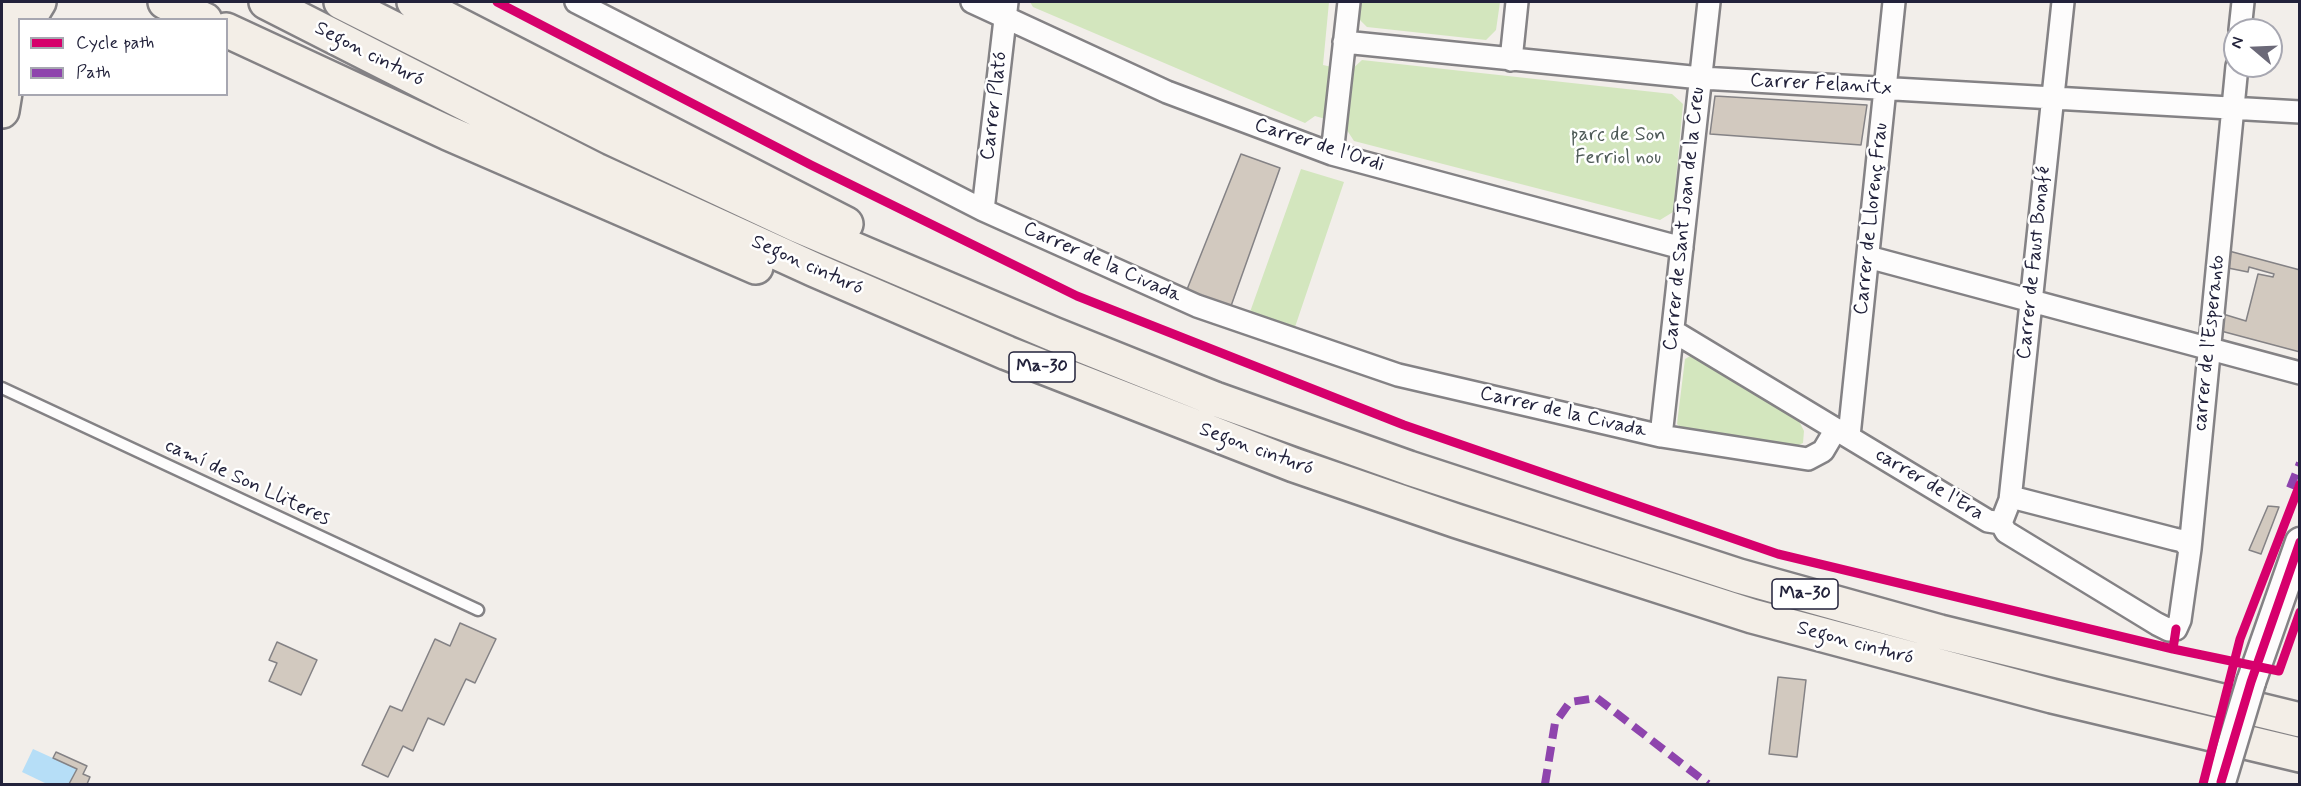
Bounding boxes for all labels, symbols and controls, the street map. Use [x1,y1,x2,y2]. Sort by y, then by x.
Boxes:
street label: Segon cinturó [310,17,428,93]
legend [18,18,228,96]
north arrow [2223,18,2283,78]
text: Cycle path [76,31,154,55]
text: N [2226,34,2249,51]
street label: Carrer Plató [976,50,1014,162]
text: Path [76,61,111,85]
street label: Carrer Felanitx [1749,69,1893,101]
street label: Carrer de Sant Joan de la Creu [1659,86,1711,352]
street label: Carrer de l'Ordi [1251,114,1387,178]
street label: Carrer de Llorenç Frau [1850,122,1894,316]
park label: parc de Son Ferriol nou [1570,124,1666,171]
street label: Carrer de Faust Bonafé [2013,165,2057,361]
street label: Carrer de la Civada [1019,217,1185,309]
street label: Segon cinturó [747,231,867,301]
street label: carrer de l'Esperanto [2189,254,2231,432]
road number: Ma-30 [1009,352,1075,382]
street label: Carrer de la Civada [1477,382,1649,444]
street label: Segon cinturó [1196,418,1316,482]
street label: camí de Son Lliteres [161,434,333,532]
street label: carrer de l'Era [1871,443,1987,527]
road number: Ma-30 [1772,579,1838,609]
street label: Segon cinturó [1794,617,1916,671]

